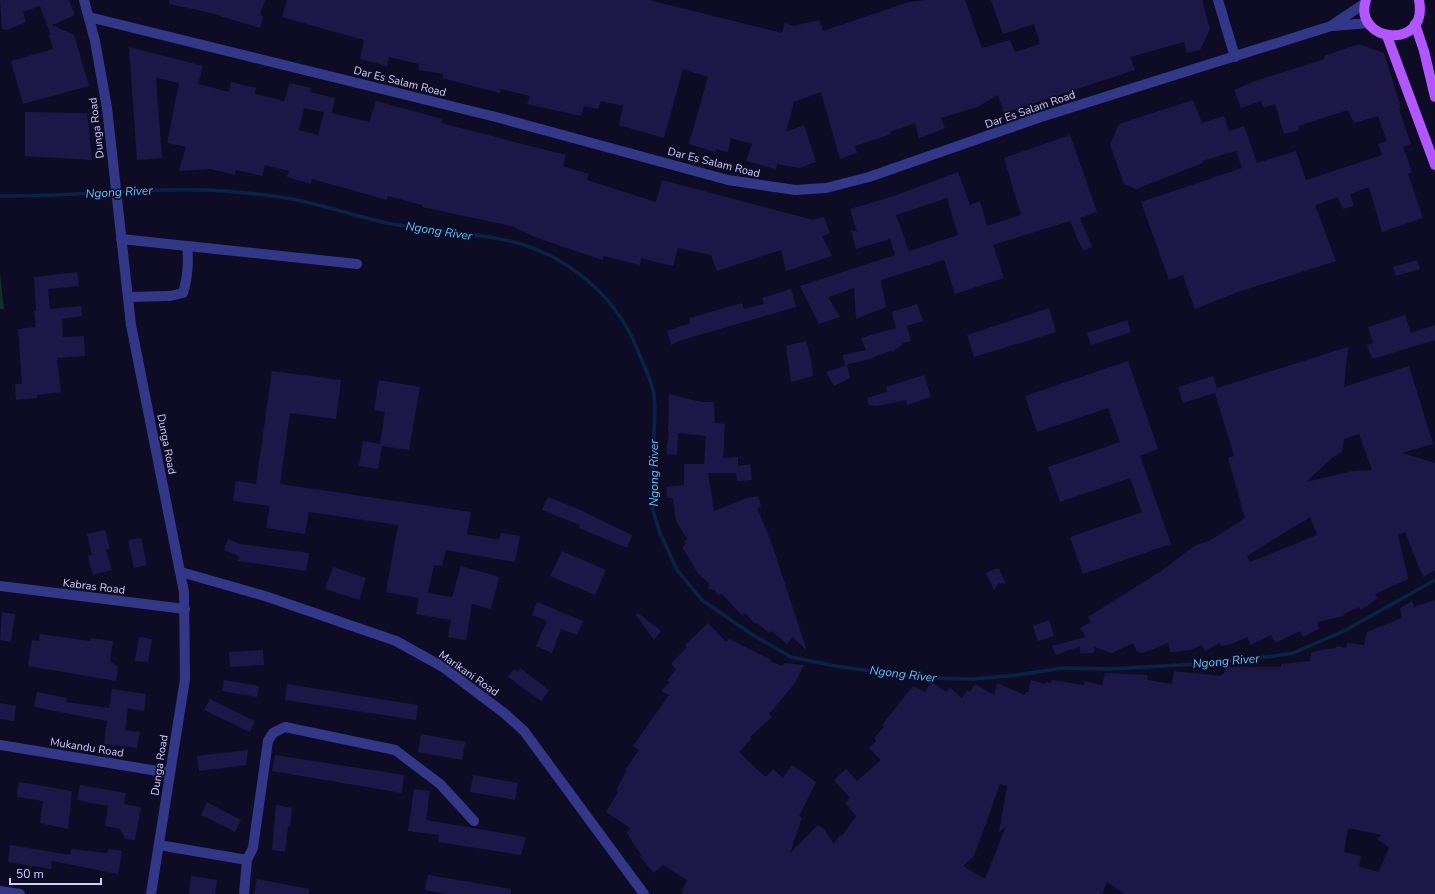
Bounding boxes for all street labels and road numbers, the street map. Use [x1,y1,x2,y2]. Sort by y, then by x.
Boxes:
street label: Dar Es Salam Road [352,63,448,100]
street label: Dar Es Salam Road [983,87,1077,132]
street label: Dunga Road [85,97,108,159]
street label: Dar Es Salam Road [666,144,762,181]
street label: Dunga Road [153,413,180,476]
street label: Kabras Road [62,575,126,598]
street label: Marikani Road [436,647,502,700]
street label: Mukandu Road [49,734,125,761]
street label: Dunga Road [147,734,172,797]

